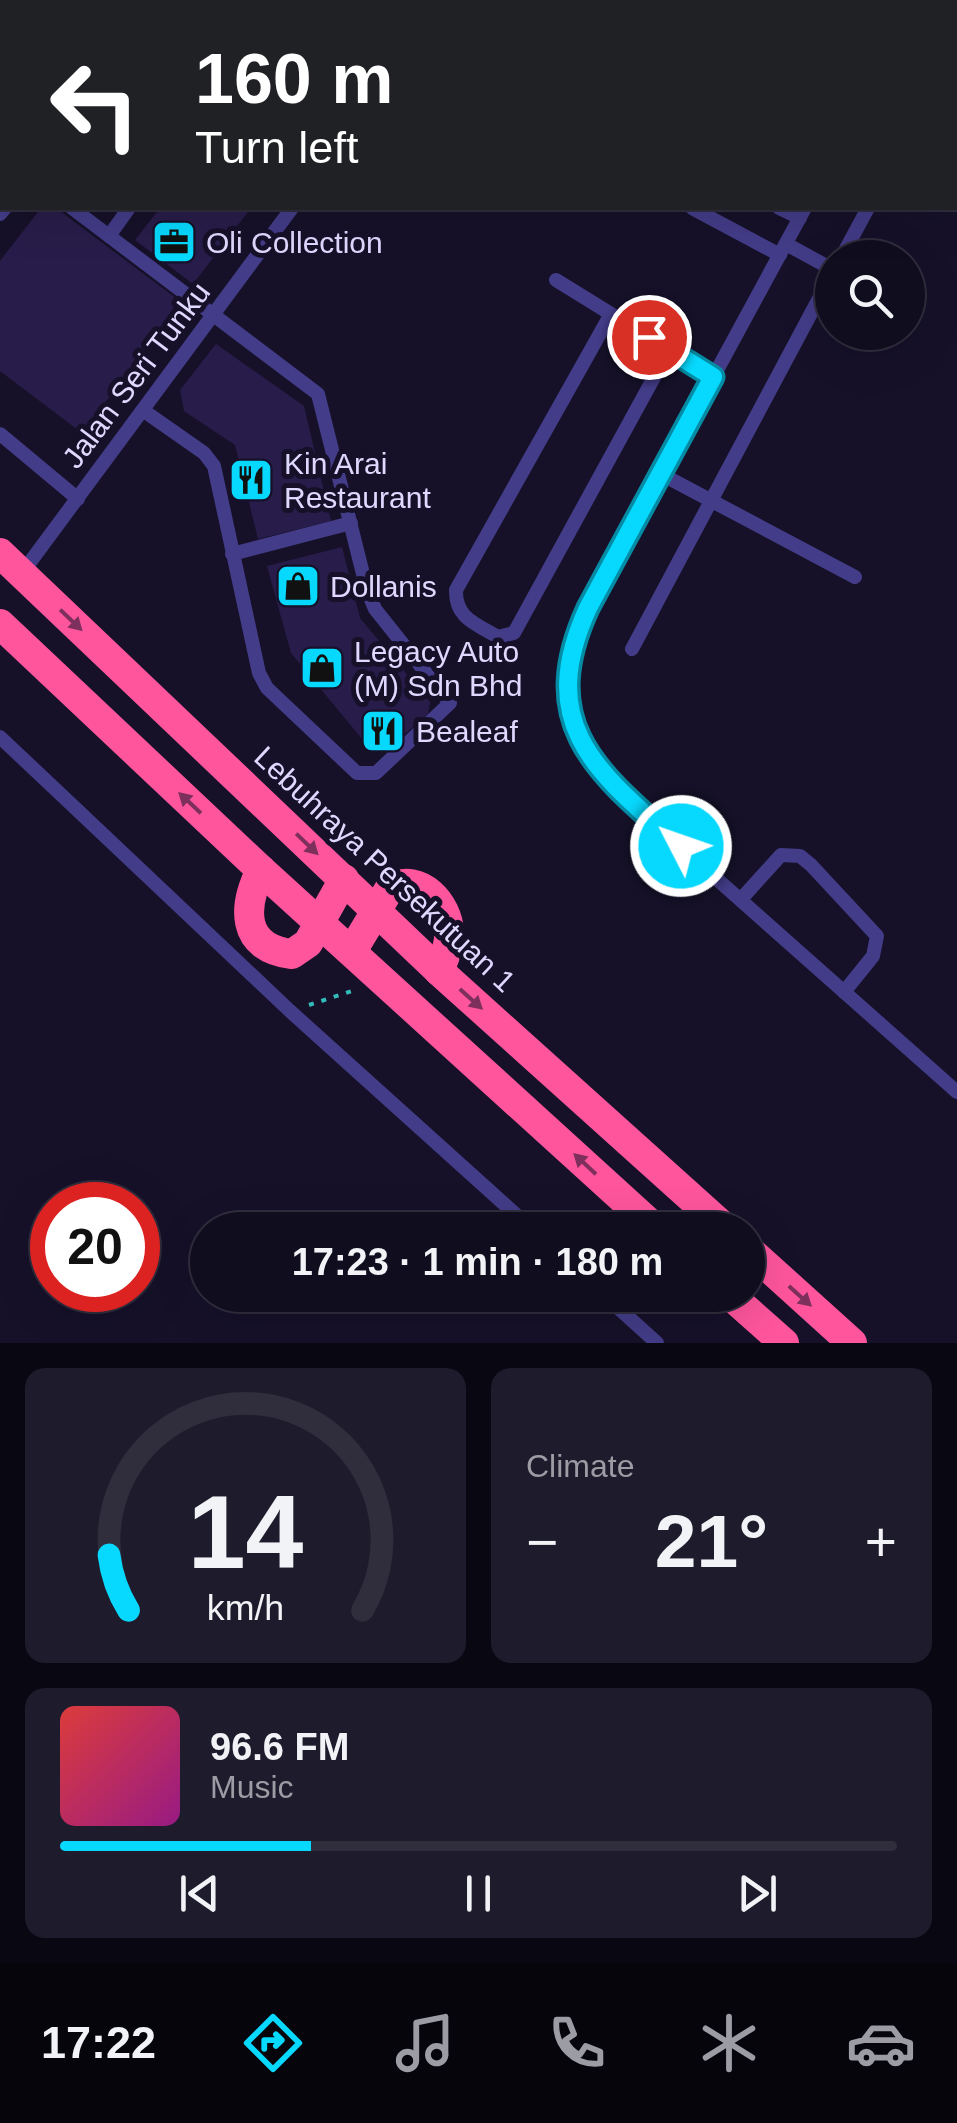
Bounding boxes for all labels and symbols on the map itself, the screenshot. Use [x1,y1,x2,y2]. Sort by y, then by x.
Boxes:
office icon: Oli Collection [151,219,197,265]
place label: Oli Collection [206,226,383,259]
street label: Jalan Seri Tunku [56,276,216,474]
pin [607,295,692,380]
place label: Kin Arai Restaurant [284,447,431,514]
restaurant icon: Kin Arai Restaurant [228,457,274,503]
shop icon: Dollanis [275,563,321,609]
place label: Dollanis [330,570,437,603]
one-way arrow [59,608,83,631]
place label: Legacy Auto (M) Sdn Bhd [354,635,522,702]
shop icon: Legacy Auto (M) Sdn Bhd [299,645,345,691]
restaurant icon: Bealeaf [360,708,406,754]
place label: Bealeaf [416,715,518,748]
street label: Lebuhraya Persekutuan 1 [248,740,522,998]
one-way arrow [178,792,202,815]
position arrow [629,794,733,898]
one-way arrow [294,832,318,855]
one-way arrow [459,987,483,1010]
one-way arrow [573,1153,597,1176]
speed limit sign: 20 [30,1182,160,1312]
one-way arrow [787,1284,812,1306]

